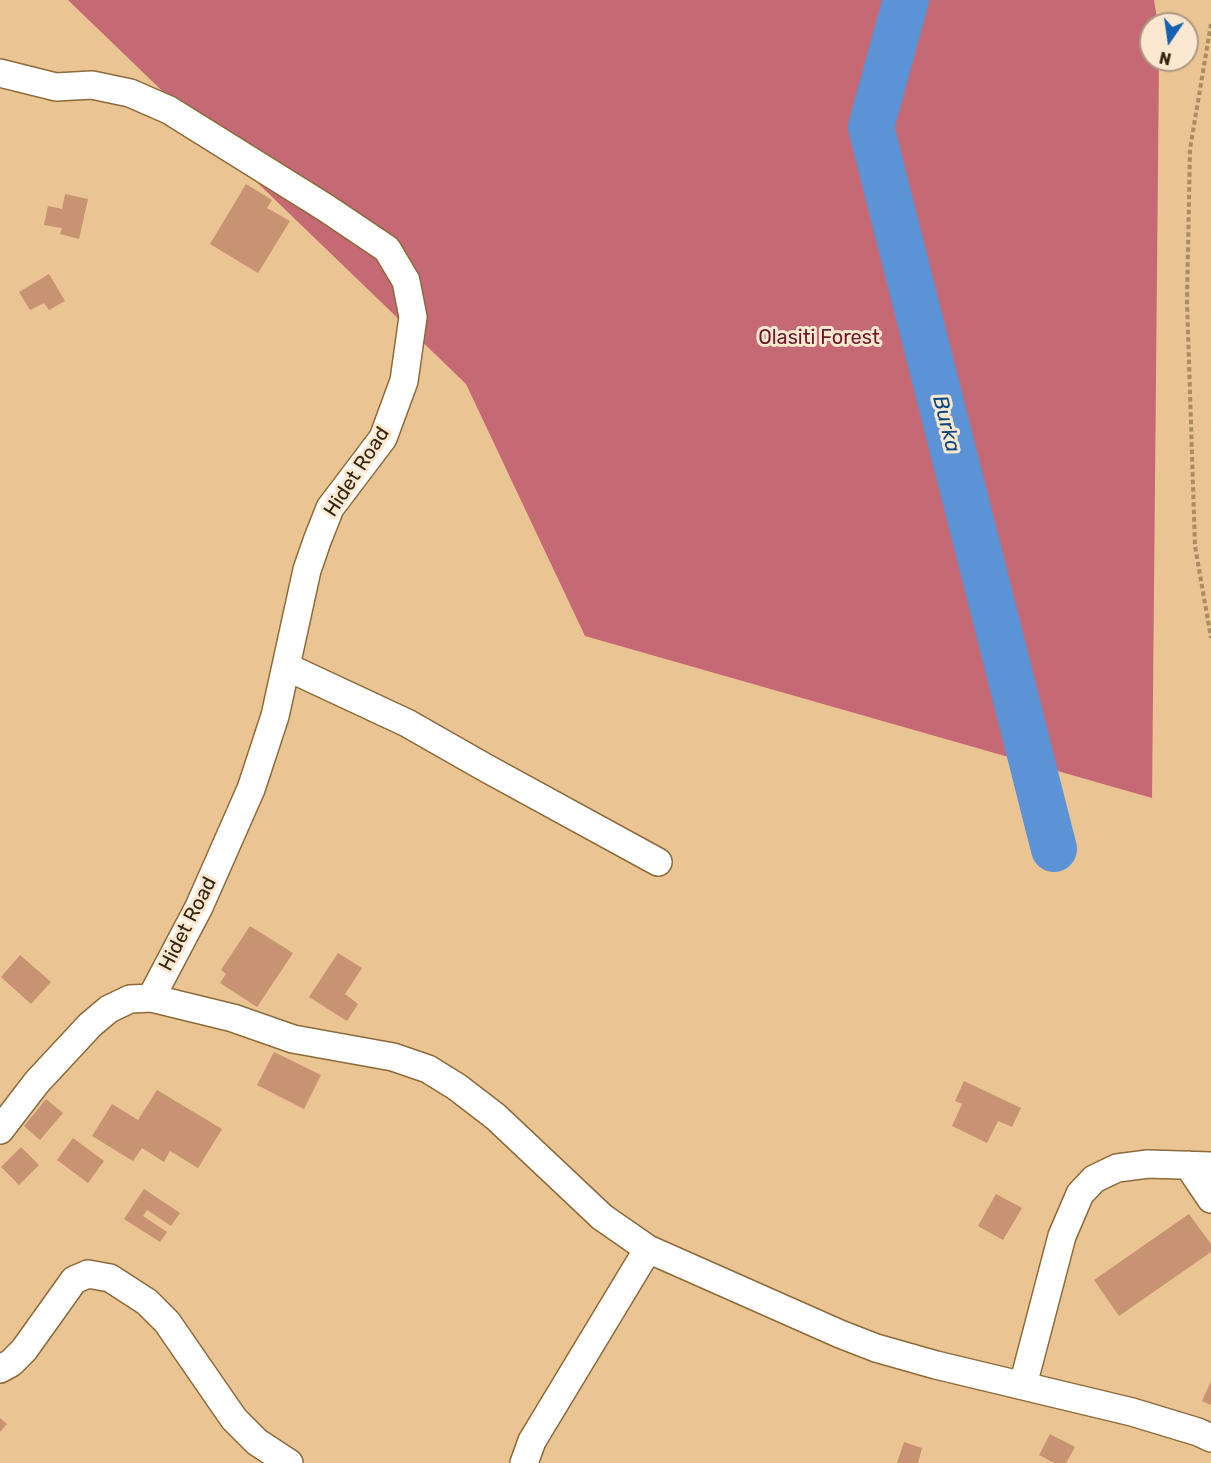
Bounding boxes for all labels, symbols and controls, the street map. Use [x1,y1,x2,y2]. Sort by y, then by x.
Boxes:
north arrow [1139,12,1199,72]
text: N [1158,48,1173,69]
park label: Olasiti Forest [758,326,880,350]
water label: Burka [927,393,965,455]
street label: Hidet Road [319,423,395,521]
street label: Hidet Road [154,873,222,975]

